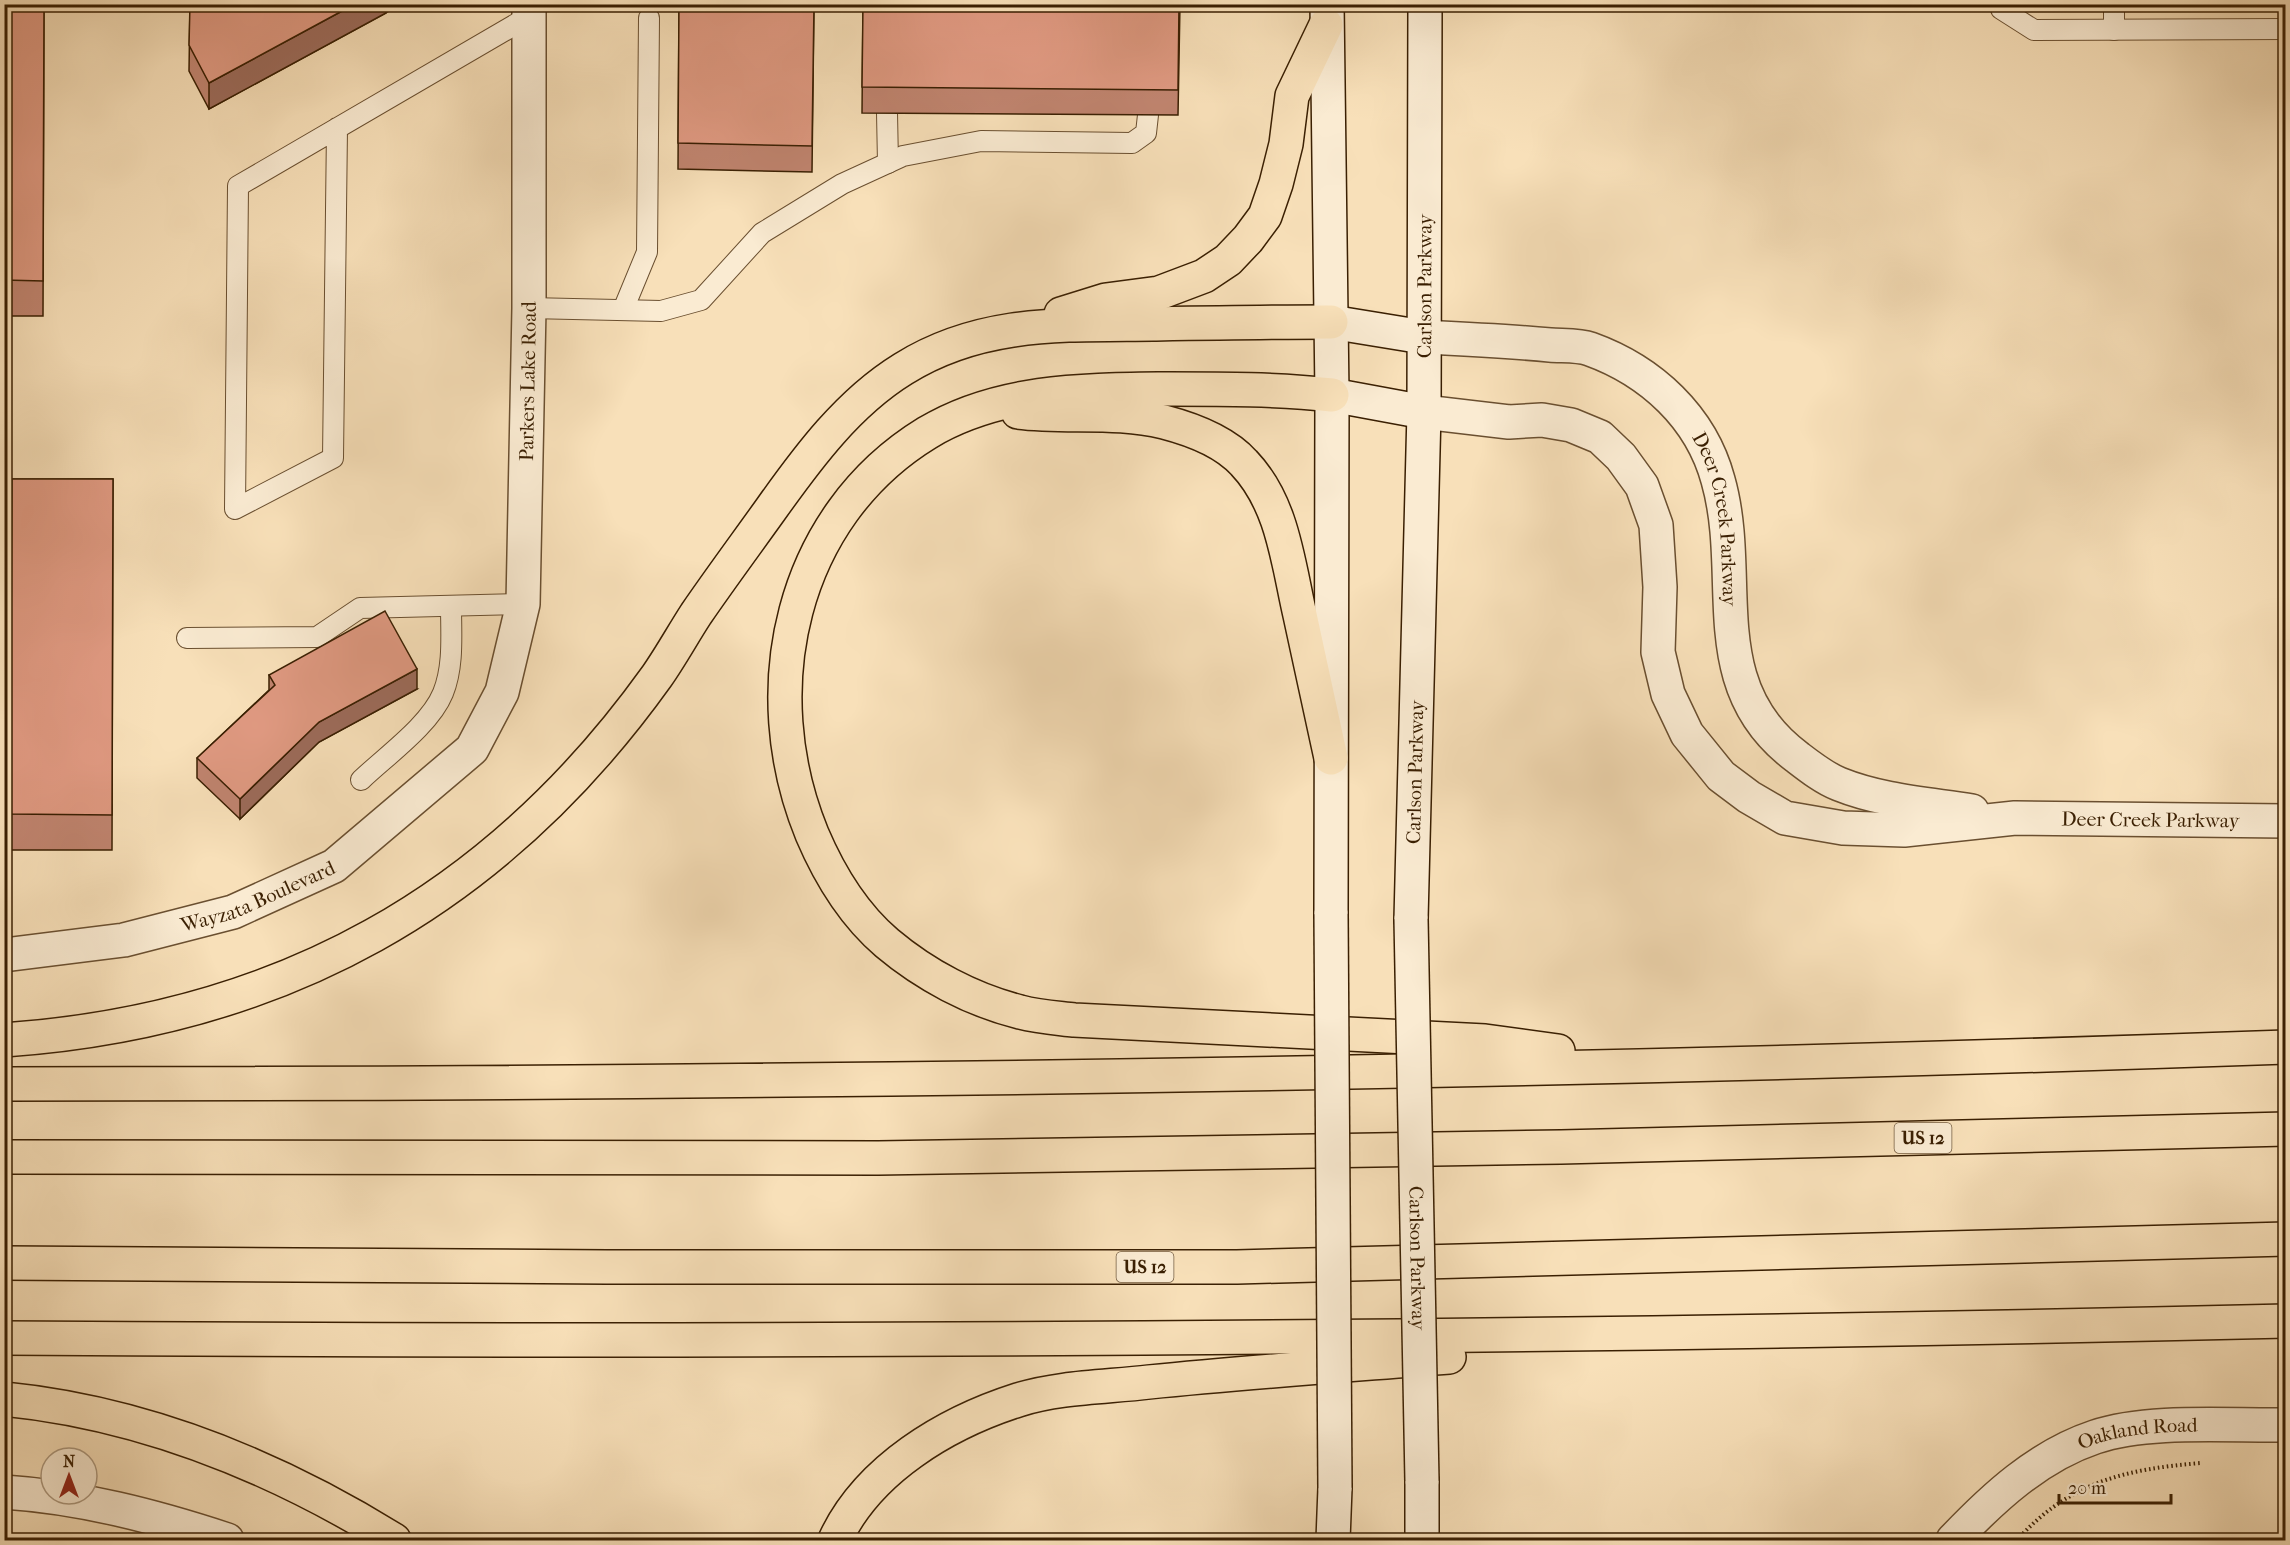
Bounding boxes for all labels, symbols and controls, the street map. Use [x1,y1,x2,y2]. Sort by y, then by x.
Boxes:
street label: Carlson Parkway [1413,213,1436,358]
street label: Parkers Lake Road [515,300,541,461]
street label: Deer Creek Parkway [1687,428,1741,608]
street label: Carlson Parkway [1402,698,1429,844]
street label: Deer Creek Parkway [2061,808,2241,832]
street label: Wayzata Boulevard [177,856,340,937]
road number: US 12 [1894,1123,1952,1153]
street label: Carlson Parkway [1404,1186,1430,1331]
road number: US 12 [1116,1252,1174,1282]
street label: Oakland Road [2074,1413,2199,1454]
north arrow [39,1446,99,1506]
text: N [63,1452,76,1471]
scale bar [2059,1467,2172,1505]
text: 20 m [2068,1478,2106,1499]

